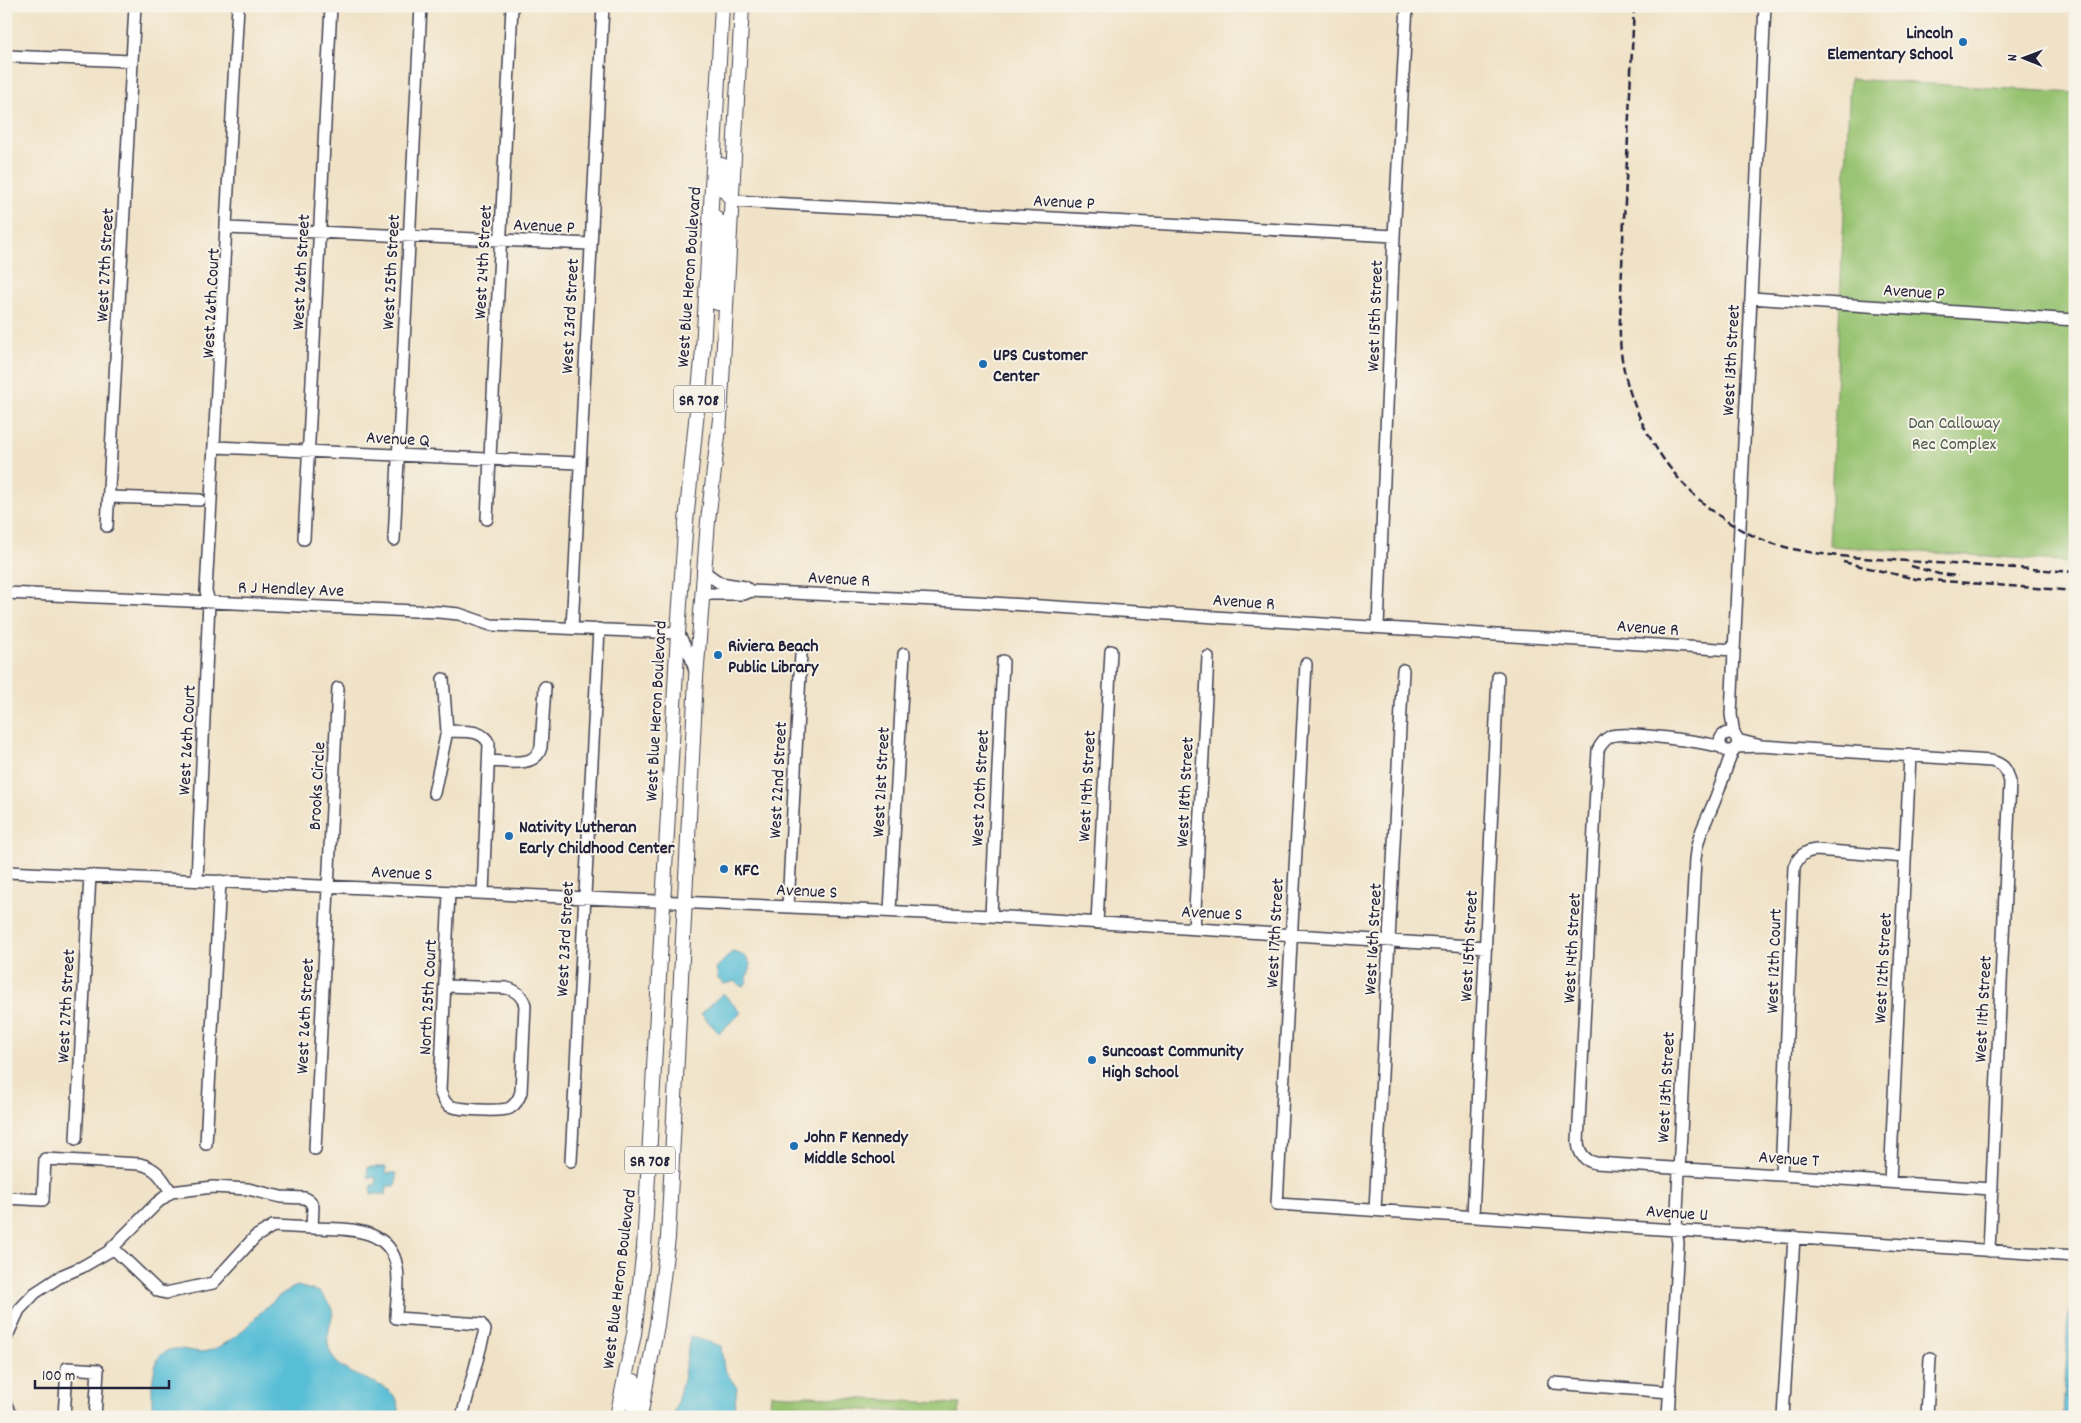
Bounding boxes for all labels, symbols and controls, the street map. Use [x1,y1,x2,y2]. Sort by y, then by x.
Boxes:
place label: Lincoln Elementary School [1827,22,1954,68]
north arrow [1998,32,2048,82]
marker: Lincoln Elementary School [1957,36,1969,48]
text: N [2003,54,2023,61]
street label: West Blue Heron Boulevard [672,186,709,368]
street label: Avenue P [1032,189,1095,218]
street label: West 24th Street [469,204,500,320]
street label: West 27th Street [91,207,122,323]
street label: West 26th Street [287,213,318,331]
street label: West 25th Street [377,213,408,330]
street label: Avenue P [512,213,575,242]
street label: West 26th Court [197,247,228,359]
street label: West 23rd Street [556,257,587,374]
street label: West 15th Street [1362,260,1391,372]
street label: Avenue P [1882,279,1945,308]
street label: West 13th Street [1717,304,1748,416]
place label: UPS Customer Center [993,344,1088,390]
marker: UPS Customer Center [977,358,989,370]
road number: SR 708 [674,386,724,412]
park label: Dan Calloway Rec Complex [1908,412,2000,458]
street label: Avenue Q [365,426,430,455]
street label: Avenue R [807,566,871,595]
street label: R J Hendley Ave [237,576,345,605]
street label: Avenue R [1212,589,1276,618]
street label: Avenue R [1616,615,1680,644]
street label: West Blue Heron Boulevard [640,620,675,802]
place label: Riviera Beach Public Library [728,635,819,681]
marker: Riviera Beach Public Library [712,649,724,661]
street label: West 26th Court [173,684,204,796]
street label: West 22nd Street [764,721,795,839]
street label: West 21st Street [867,726,898,838]
street label: West 20th Street [966,729,997,847]
street label: West 19th Street [1073,729,1104,842]
street label: West 18th Street [1171,736,1202,848]
street label: Brooks Circle [304,741,333,831]
place label: Nativity Lutheran Early Childhood Center [519,816,675,862]
marker: Nativity Lutheran Early Childhood Center [503,830,515,842]
place label: KFC [734,859,759,884]
street label: Avenue S [371,860,433,889]
marker: KFC [718,863,730,875]
street label: West 17th Street [1261,877,1292,989]
street label: Avenue S [776,878,838,907]
street label: West 23rd Street [551,880,582,997]
street label: West 16th Street [1359,882,1390,996]
street label: West 15th Street [1455,889,1486,1003]
street label: West 14th Street [1558,892,1589,1004]
street label: Avenue S [1181,900,1243,929]
street label: West 12th Court [1761,908,1790,1014]
street label: West 12th Street [1869,912,1900,1024]
street label: North 25th Court [414,938,445,1056]
street label: West 27th Street [52,948,83,1064]
street label: West 11th Street [1969,955,2000,1063]
street label: West 26th Street [291,957,322,1075]
street label: West 13th Street [1652,1031,1683,1143]
place label: Suncoast Community High School [1102,1040,1244,1086]
marker: Suncoast Community High School [1086,1054,1098,1066]
place label: John F Kennedy Middle School [804,1126,909,1172]
marker: John F Kennedy Middle School [788,1140,800,1152]
road number: SR 708 [625,1146,675,1174]
street label: Avenue T [1758,1146,1820,1175]
street label: West Blue Heron Boulevard [597,1188,644,1371]
street label: Avenue U [1645,1200,1709,1229]
scale bar [35,1358,169,1390]
text: 100 m [42,1366,75,1388]

